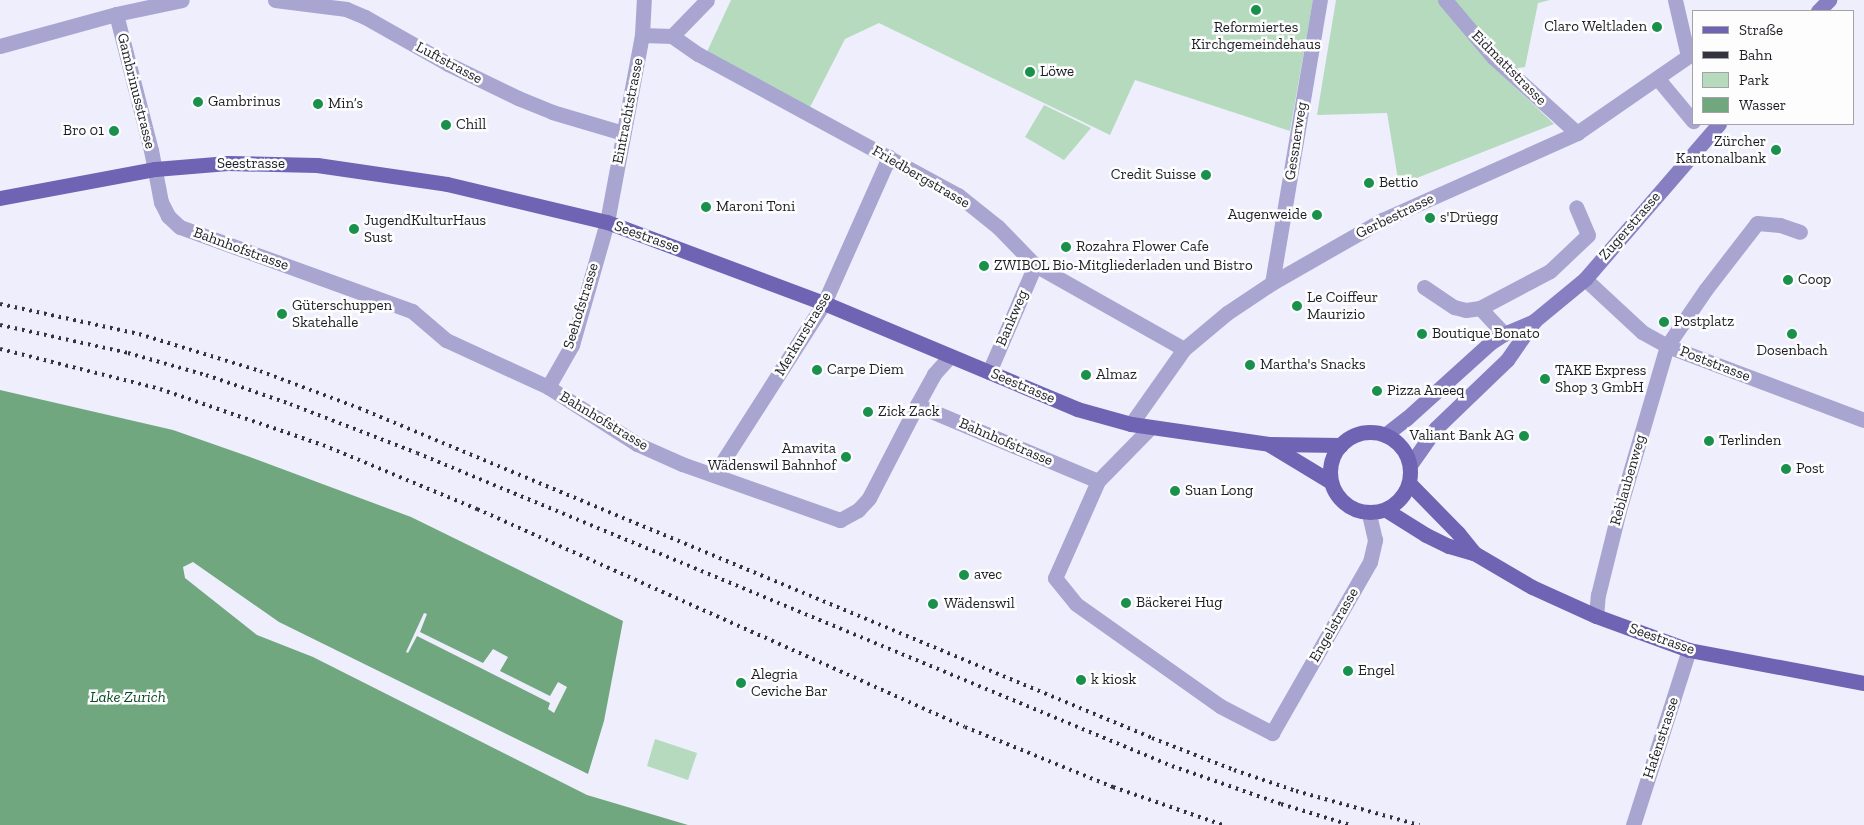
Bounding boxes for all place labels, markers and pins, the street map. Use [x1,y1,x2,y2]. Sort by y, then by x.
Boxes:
marker: Reformiertes Kirchgemeindehaus [1250,4,1262,16]
place label: Reformiertes Kirchgemeindehaus [1191,18,1321,53]
place label: Claro Weltladen [1544,18,1647,36]
marker: Claro Weltladen [1651,21,1663,33]
place label: Löwe [1040,63,1074,81]
marker: Löwe [1024,66,1036,78]
place label: Gambrinus [208,93,281,111]
place label: Min‘s [328,95,363,113]
marker: Gambrinus [192,96,204,108]
marker: Min‘s [312,98,324,110]
place label: Chill [456,116,486,134]
marker: Chill [440,119,452,131]
place label: Bro 01 [63,122,104,140]
marker: Bro 01 [108,125,120,137]
place label: Zürcher Kantonalbank [1676,132,1766,167]
marker: Zürcher Kantonalbank [1770,144,1782,156]
place label: Credit Suisse [1111,166,1196,184]
marker: Credit Suisse [1200,169,1212,181]
place label: Bettio [1379,174,1418,192]
marker: Bettio [1363,177,1375,189]
place label: Maroni Toni [716,198,795,216]
marker: Maroni Toni [700,201,712,213]
place label: Augenweide [1228,206,1307,224]
marker: Augenweide [1311,209,1323,221]
place label: s'Drüegg [1440,209,1498,227]
place label: JugendKulturHaus Sust [364,211,486,246]
marker: s'Drüegg [1424,212,1436,224]
marker: JugendKulturHaus Sust [348,223,360,235]
place label: Rozahra Flower Cafe [1076,238,1209,256]
marker: Rozahra Flower Cafe [1060,241,1072,253]
place label: ZWIBOL Bio-Mitgliederladen und Bistro [994,257,1253,275]
marker: ZWIBOL Bio-Mitgliederladen und Bistro [978,260,990,272]
place label: Coop [1798,271,1831,289]
marker: Coop [1782,274,1794,286]
place label: Le Coiffeur Maurizio [1307,288,1378,323]
place label: Güterschuppen Skatehalle [292,296,392,331]
marker: Le Coiffeur Maurizio [1291,300,1303,312]
marker: Güterschuppen Skatehalle [276,308,288,320]
place label: Postplatz [1674,313,1734,331]
marker: Postplatz [1658,316,1670,328]
place label: Boutique Bonato [1432,325,1540,343]
marker: Boutique Bonato [1416,328,1428,340]
marker: Dosenbach [1786,328,1798,340]
place label: Dosenbach [1756,342,1828,360]
place label: Martha's Snacks [1260,356,1366,374]
marker: Martha's Snacks [1244,359,1256,371]
place label: Carpe Diem [827,361,904,379]
place label: TAKE Express Shop 3 GmbH [1555,361,1646,396]
marker: Carpe Diem [811,364,823,376]
place label: Almaz [1096,366,1137,384]
marker: Almaz [1080,369,1092,381]
marker: TAKE Express Shop 3 GmbH [1539,373,1551,385]
place label: Pizza Aneeq [1387,382,1465,400]
marker: Pizza Aneeq [1371,385,1383,397]
place label: Zick Zack [878,403,940,421]
marker: Zick Zack [862,406,874,418]
place label: Valiant Bank AG [1409,427,1514,445]
marker: Valiant Bank AG [1518,430,1530,442]
place label: Terlinden [1719,432,1781,450]
marker: Terlinden [1703,435,1715,447]
place label: Amavita Wädenswil Bahnhof [708,439,836,474]
marker: Amavita Wädenswil Bahnhof [840,451,852,463]
place label: Post [1796,460,1824,478]
marker: Post [1780,463,1792,475]
place label: Suan Long [1185,482,1253,500]
marker: Suan Long [1169,485,1181,497]
place label: avec [974,566,1002,584]
marker: avec [958,569,970,581]
place label: Bäckerei Hug [1136,594,1222,612]
place label: Wädenswil [944,595,1015,613]
marker: Wädenswil [926,597,940,611]
marker: Bäckerei Hug [1120,597,1132,609]
place label: Engel [1358,662,1395,680]
place label: Alegria Ceviche Bar [751,665,828,700]
marker: Engel [1342,665,1354,677]
place label: k kiosk [1091,671,1136,689]
marker: k kiosk [1075,674,1087,686]
marker: Alegria Ceviche Bar [735,677,747,689]

